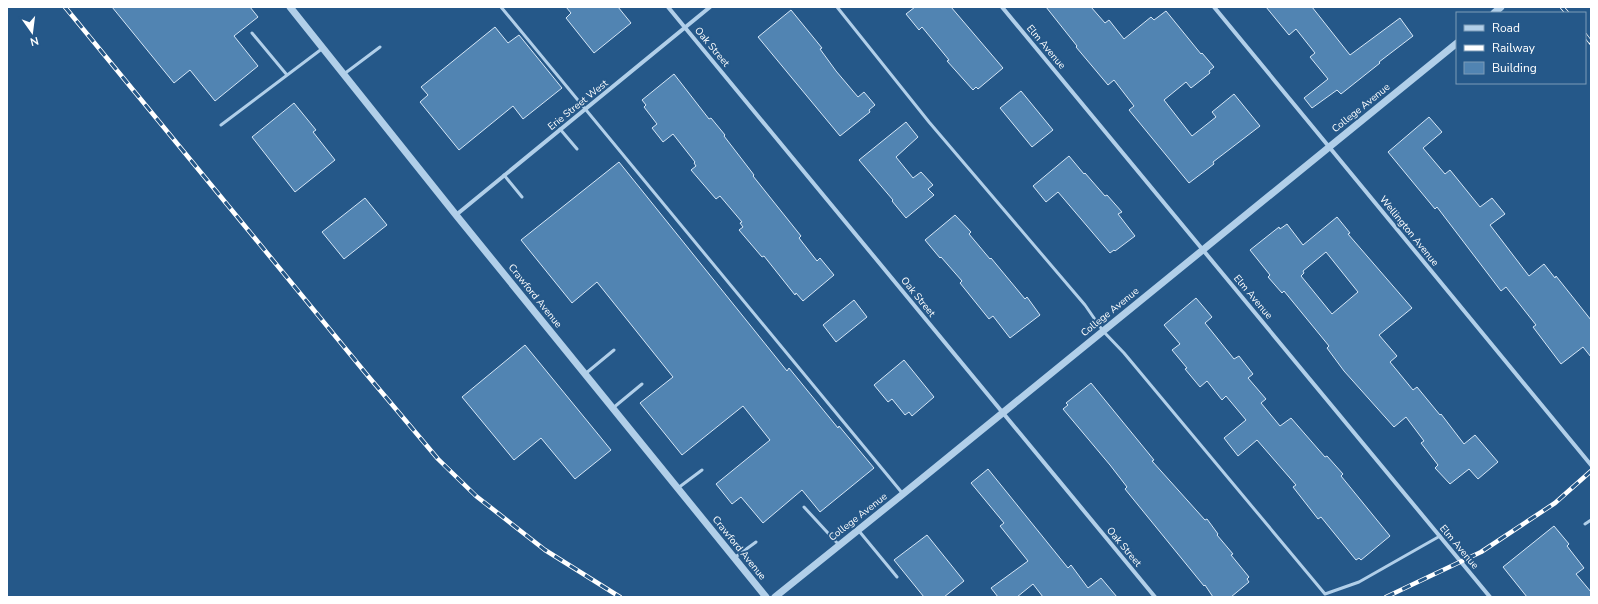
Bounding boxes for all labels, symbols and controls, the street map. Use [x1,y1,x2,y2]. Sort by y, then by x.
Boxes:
north arrow [12,12,52,52]
legend [1456,12,1586,84]
text: Road [1492,20,1520,36]
street label: Elm Avenue [1023,22,1069,72]
street label: Oak Street [691,24,733,70]
text: N [28,33,40,49]
text: Railway [1492,40,1536,56]
text: Building [1492,60,1537,76]
street label: Erie Street West [545,76,611,134]
street label: College Avenue [1329,80,1393,136]
street label: Wellington Avenue [1376,193,1442,269]
street label: Crawford Avenue [505,261,565,331]
street label: Elm Avenue [1230,272,1276,322]
street label: Oak Street [898,274,939,320]
street label: College Avenue [1078,284,1142,340]
street label: College Avenue [826,490,890,544]
street label: Crawford Avenue [709,513,769,583]
street label: Elm Avenue [1436,522,1482,572]
street label: Oak Street [1103,524,1145,570]

